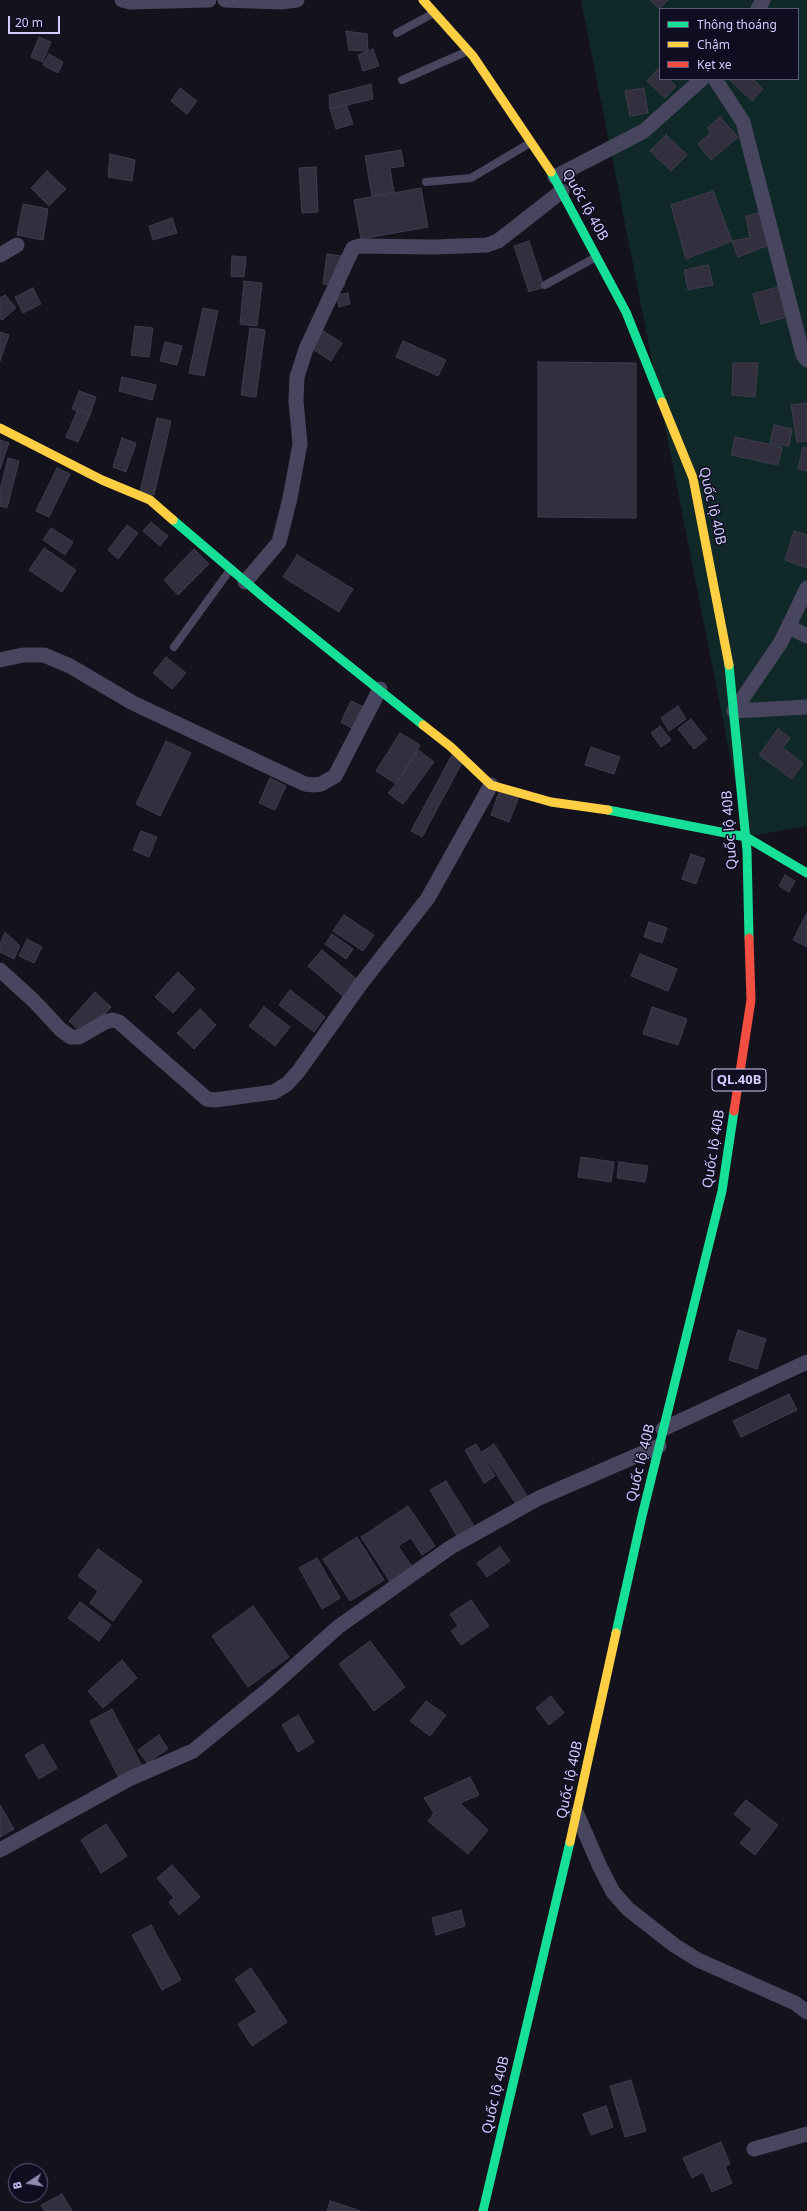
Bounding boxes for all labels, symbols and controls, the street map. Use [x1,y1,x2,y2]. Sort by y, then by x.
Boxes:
scale bar [10,8,62,34]
legend [659,8,799,80]
text: 20 m [15,14,43,31]
text: Thông thoáng [697,16,777,33]
text: Chậm [697,36,730,53]
text: Kẹt xe [697,56,732,73]
street label: Quốc lộ 40B [558,166,612,244]
street label: Quốc lộ 40B [695,465,729,547]
street label: Quốc lộ 40B [719,790,741,870]
road number: QL.40B [712,1069,766,1091]
street label: Quốc lộ 40B [700,1109,728,1189]
street label: Quốc lộ 40B [623,1423,659,1503]
street label: Quốc lộ 40B [554,1739,586,1821]
street label: Quốc lộ 40B [479,2054,513,2136]
north arrow [8,2163,48,2203]
text: B [9,2180,25,2191]

